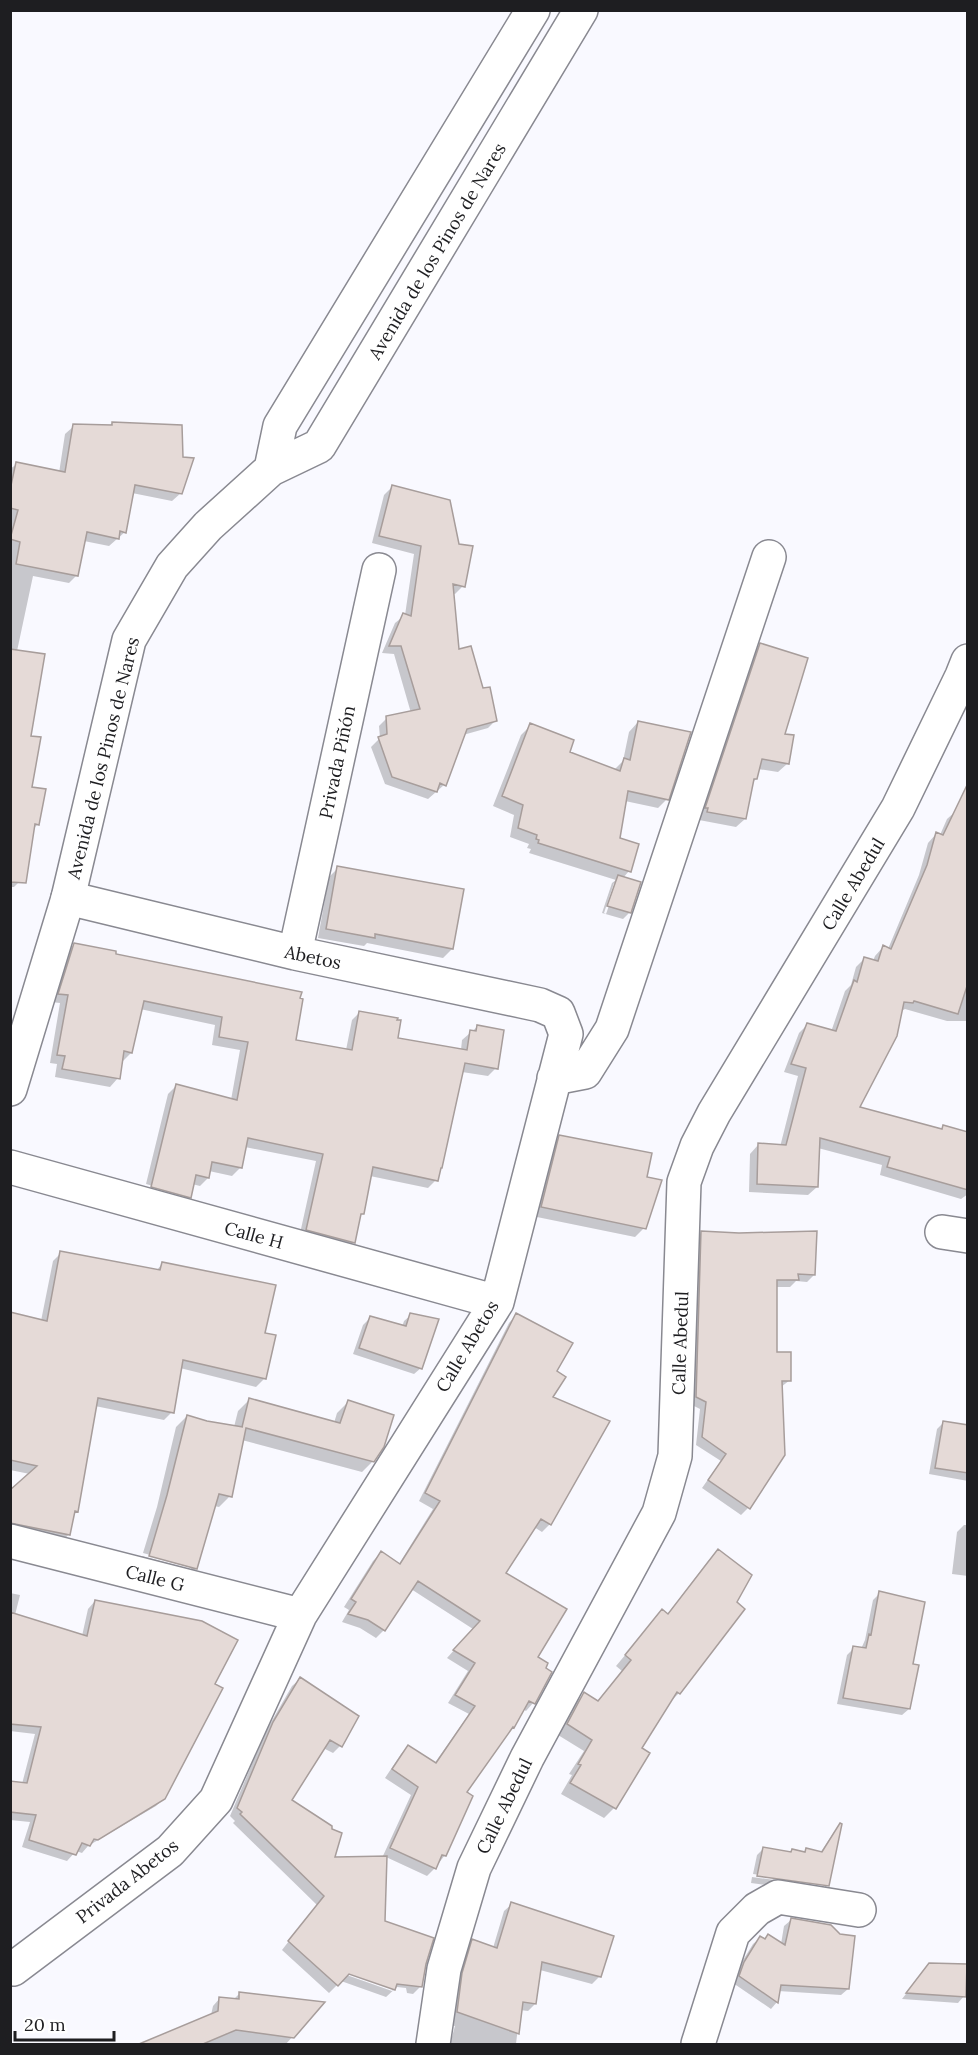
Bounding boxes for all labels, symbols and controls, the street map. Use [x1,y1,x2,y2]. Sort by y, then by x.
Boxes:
street label: Avenida de los Pinos de Nares [363,139,511,364]
street label: Avenida de los Pinos de Nares [62,635,144,882]
street label: Privada Piñón [314,703,360,821]
street label: Calle Abedul [816,833,890,934]
street label: Abetos [282,940,343,974]
street label: Calle H [222,1216,286,1254]
street label: Calle Abedul [667,1291,693,1395]
street label: Calle Abetos [431,1296,503,1396]
street label: Calle G [123,1560,187,1596]
street label: Calle Abedul [471,1754,537,1858]
street label: Privada Abetos [71,1834,183,1928]
scale bar [15,2004,114,2042]
text: 20 m [24,2013,66,2036]

